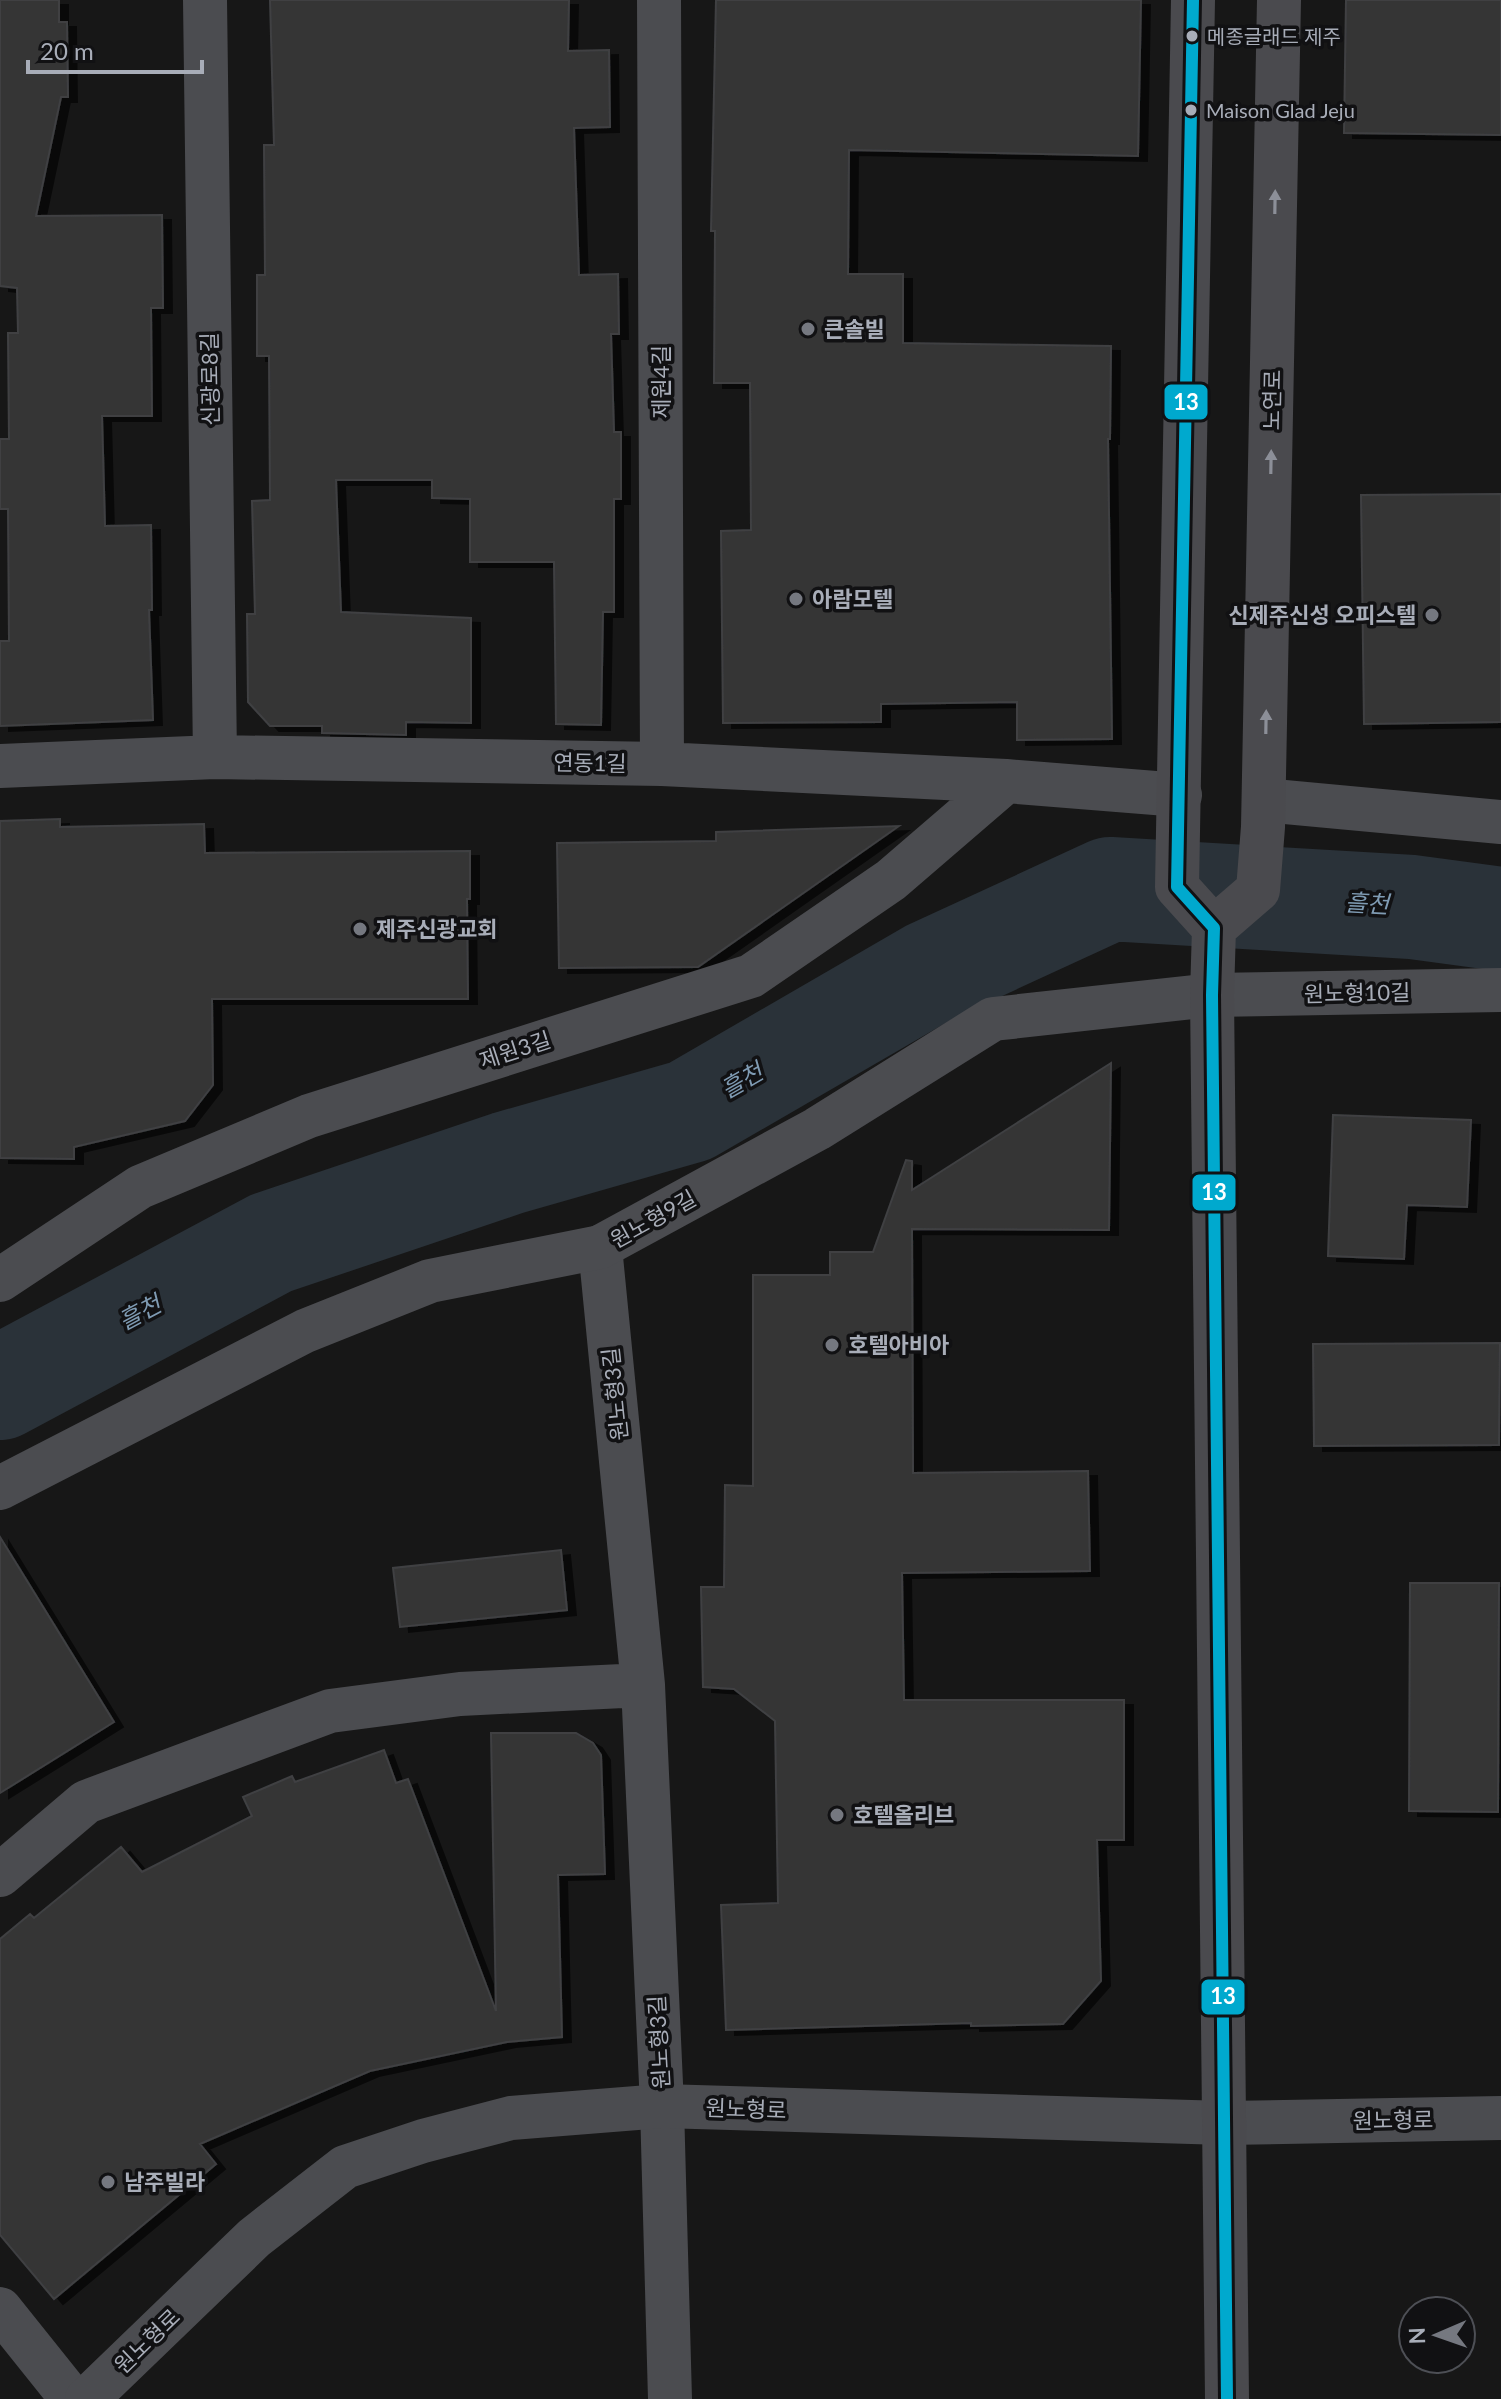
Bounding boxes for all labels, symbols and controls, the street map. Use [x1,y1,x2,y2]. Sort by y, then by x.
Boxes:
scale bar [28,24,202,74]
place label: 메종글래드 제주 [1207,24,1341,48]
marker: 메종글래드 제주 [1184,28,1200,44]
text: 20 m [40,36,94,65]
place label: Maison Glad Jeju [1206,98,1355,122]
marker: Maison Glad Jeju [1183,102,1199,118]
one-way arrow [1269,189,1282,214]
place label: 큰솔빌 [824,315,885,342]
marker: 큰솔빌 [799,320,817,338]
street label: 신광로8길 [195,332,224,426]
street label: 제원4길 [647,345,674,419]
street label: 노연로 [1257,369,1286,431]
line badge: 13 [1163,383,1209,421]
text: 13 [1173,388,1199,415]
one-way arrow [1264,449,1277,474]
place label: 아람모텔 [812,585,893,612]
marker: 아람모텔 [787,590,805,608]
place label: 신제주신성 오피스텔 [1228,601,1416,628]
marker: 신제주신성 오피스텔 [1423,606,1441,624]
one-way arrow [1260,709,1272,734]
street label: 연동1길 [553,748,627,777]
water label: 흘천 [1344,887,1393,918]
place label: 제주신광교회 [376,915,497,942]
marker: 제주신광교회 [351,920,369,938]
street label: 원노형10길 [1304,978,1410,1007]
street label: 제원3길 [476,1025,554,1074]
water label: 흘천 [715,1055,770,1103]
line badge: 13 [1191,1173,1237,1212]
text: 13 [1201,1178,1227,1205]
street label: 원노형9길 [605,1184,700,1253]
water label: 흘천 [113,1287,168,1335]
place label: 호텔아비아 [848,1331,949,1358]
marker: 호텔아비아 [823,1336,841,1354]
street label: 원노형3길 [596,1346,633,1442]
place label: 호텔올리브 [853,1801,954,1828]
marker: 호텔올리브 [828,1806,846,1824]
line badge: 13 [1200,1978,1246,2016]
text: 13 [1210,1982,1236,2009]
street label: 원노형3길 [643,1995,674,2090]
street label: 원노형로 [705,2094,787,2123]
street label: 원노형로 [1352,2105,1434,2134]
place label: 남주빌라 [124,2168,205,2195]
marker: 남주빌라 [99,2173,117,2191]
north arrow [1397,2295,1477,2375]
street label: 원노형로 [108,2303,185,2378]
text: N [1403,2327,1430,2345]

